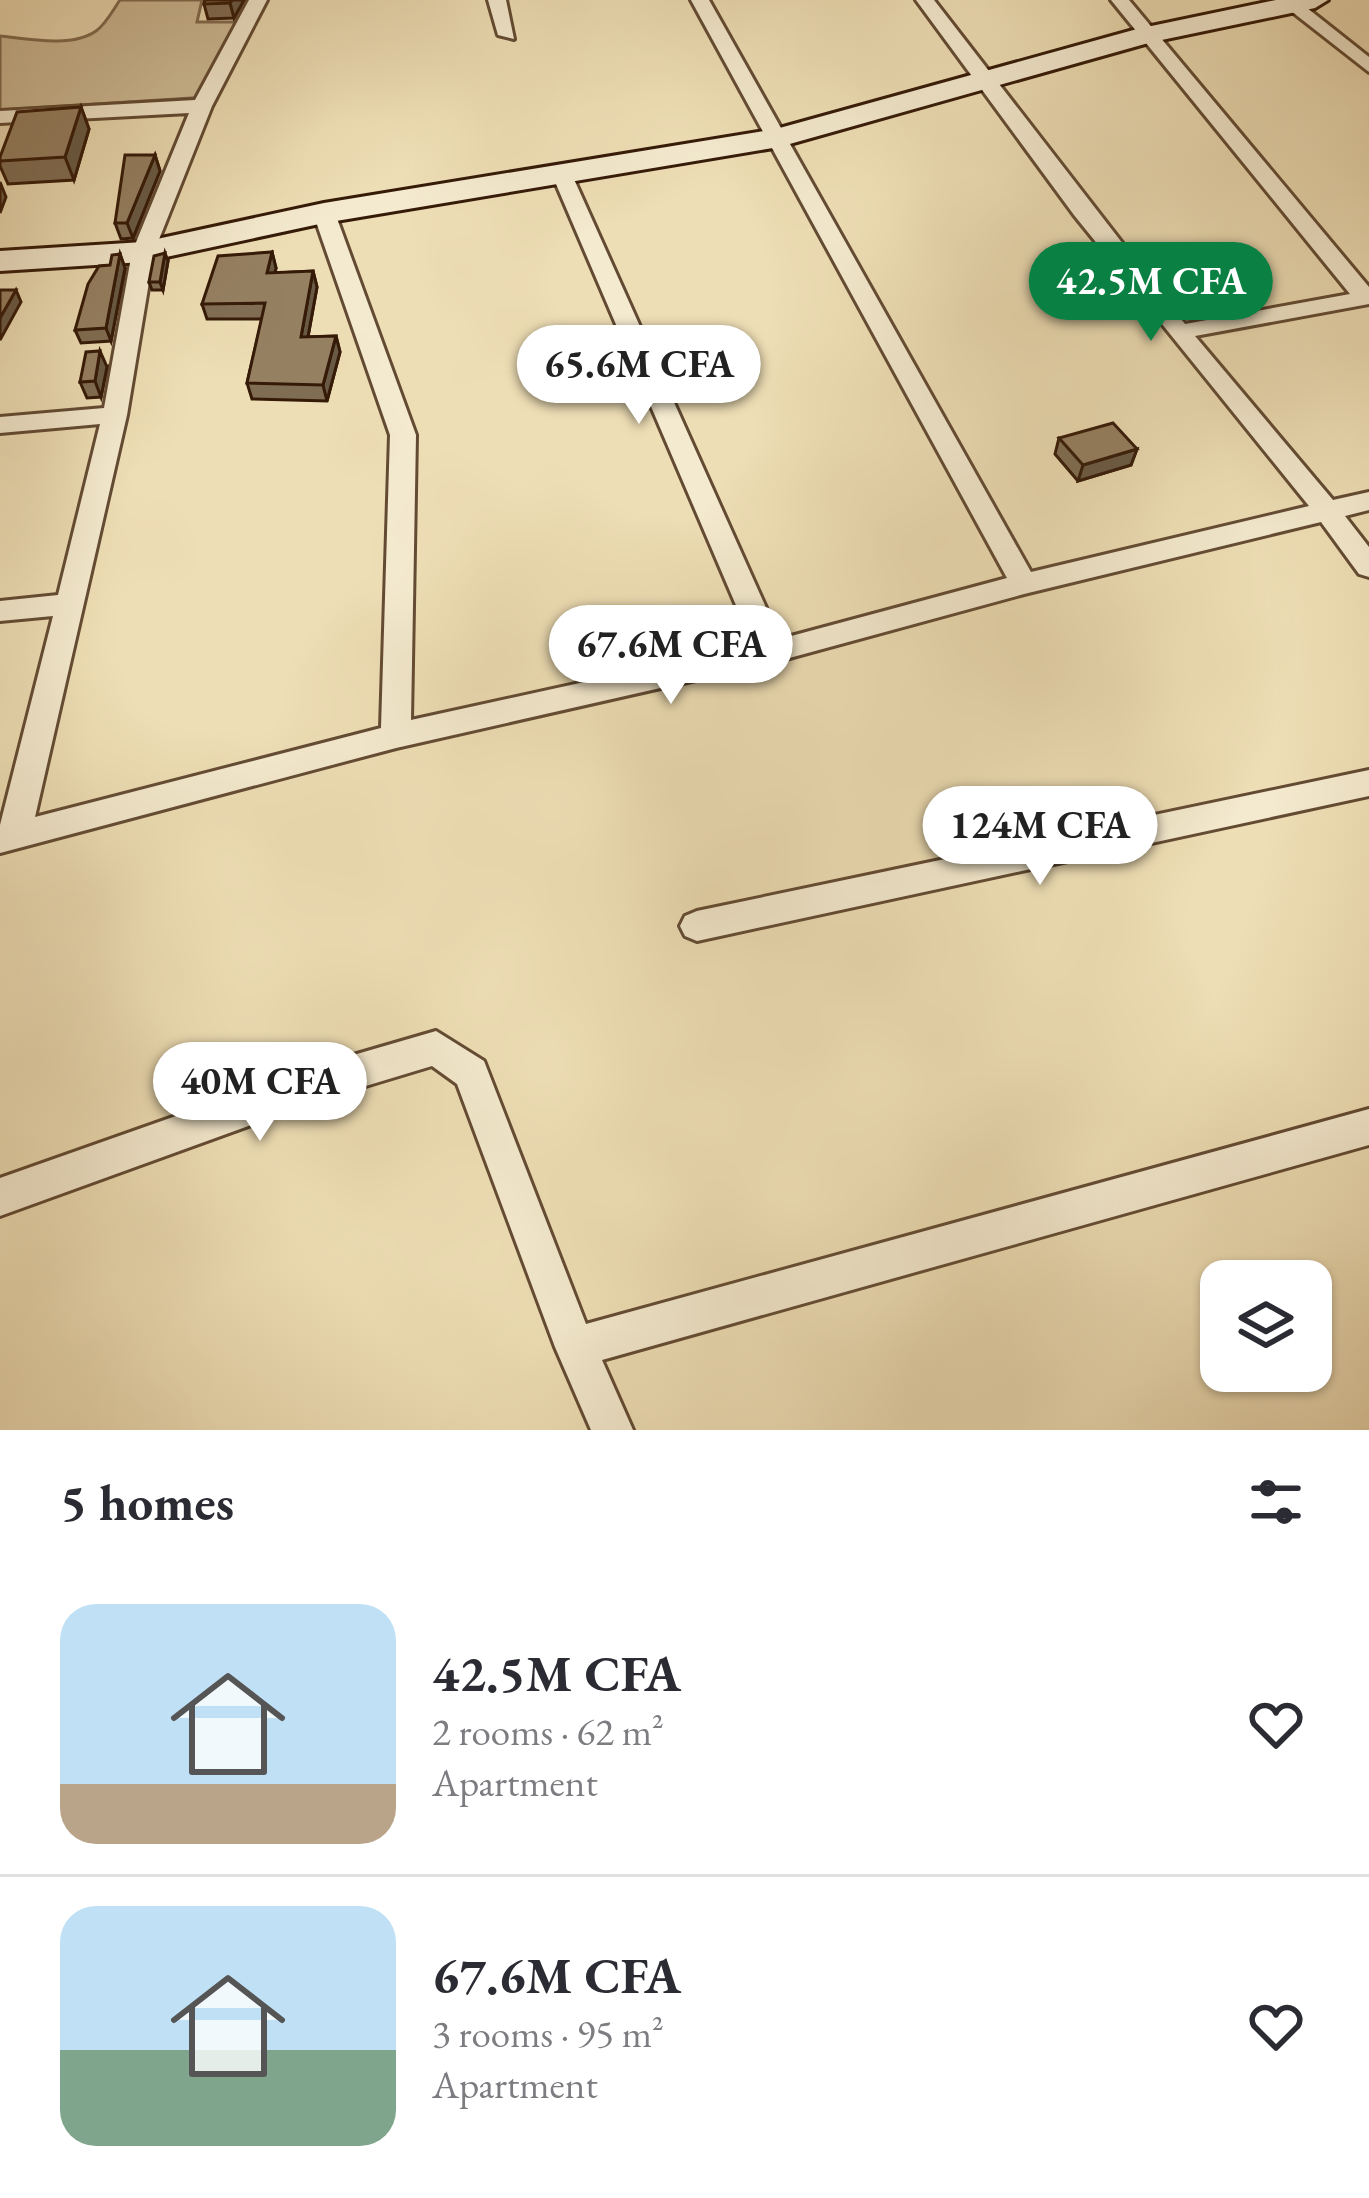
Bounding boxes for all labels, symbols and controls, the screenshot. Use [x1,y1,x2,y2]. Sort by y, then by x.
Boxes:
pin: 42.5M CFA [1014,242,1288,344]
text: 42.5M CFA [1056,255,1246,306]
pin: 65.6M CFA [502,325,776,427]
text: 65.6M CFA [544,338,734,389]
pin: 67.6M CFA [534,605,808,707]
text: 67.6M CFA [576,618,766,669]
pin: 124M CFA [916,786,1164,888]
text: 124M CFA [950,799,1130,850]
pin: 40M CFA [149,1042,371,1144]
text: 40M CFA [180,1055,340,1106]
map controls [1200,1260,1332,1392]
button: layers [1200,1260,1332,1392]
text: 5 homes [60,1469,234,1535]
icon: filters [1243,1469,1309,1535]
text: 42.5M CFA [432,1640,681,1706]
icon: home [156,1652,300,1796]
icon: heart [1243,1691,1309,1757]
text: 2 rooms · 62 m² [432,1706,664,1757]
text: Apartment [432,1757,598,1808]
text: 67.6M CFA [432,1942,681,2008]
icon: home [156,1954,300,2098]
icon: heart [1243,1993,1309,2059]
text: 3 rooms · 95 m² [432,2008,664,2059]
text: Apartment [432,2059,598,2110]

